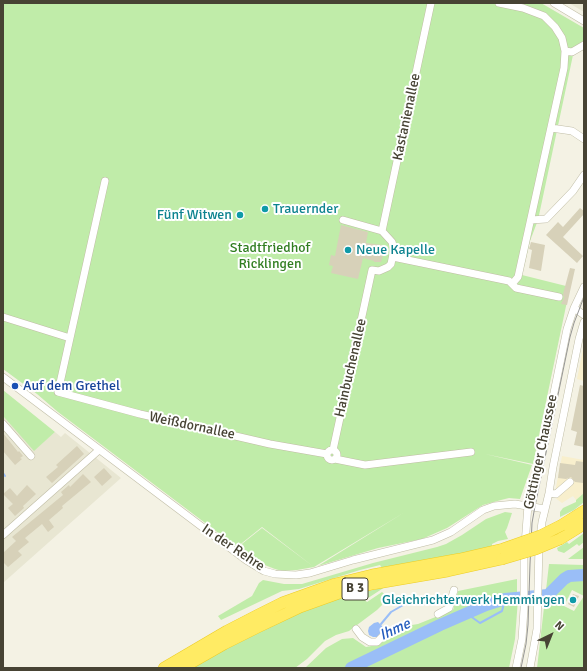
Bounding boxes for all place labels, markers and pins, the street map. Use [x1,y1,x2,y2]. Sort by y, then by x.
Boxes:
place label: Trauernder [273,201,338,217]
marker: Trauernder [260,204,270,214]
place label: Fünf Witwen [157,207,232,223]
marker: Fünf Witwen [235,210,245,220]
place label: Neue Kapelle [356,242,435,258]
marker: Neue Kapelle [343,245,353,255]
place label: Auf dem Grethel [23,378,120,394]
marker: Auf dem Grethel [10,381,20,391]
place label: Gleichrichterwerk Hemmingen [382,592,565,608]
marker: Gleichrichterwerk Hemmingen [568,595,578,605]

